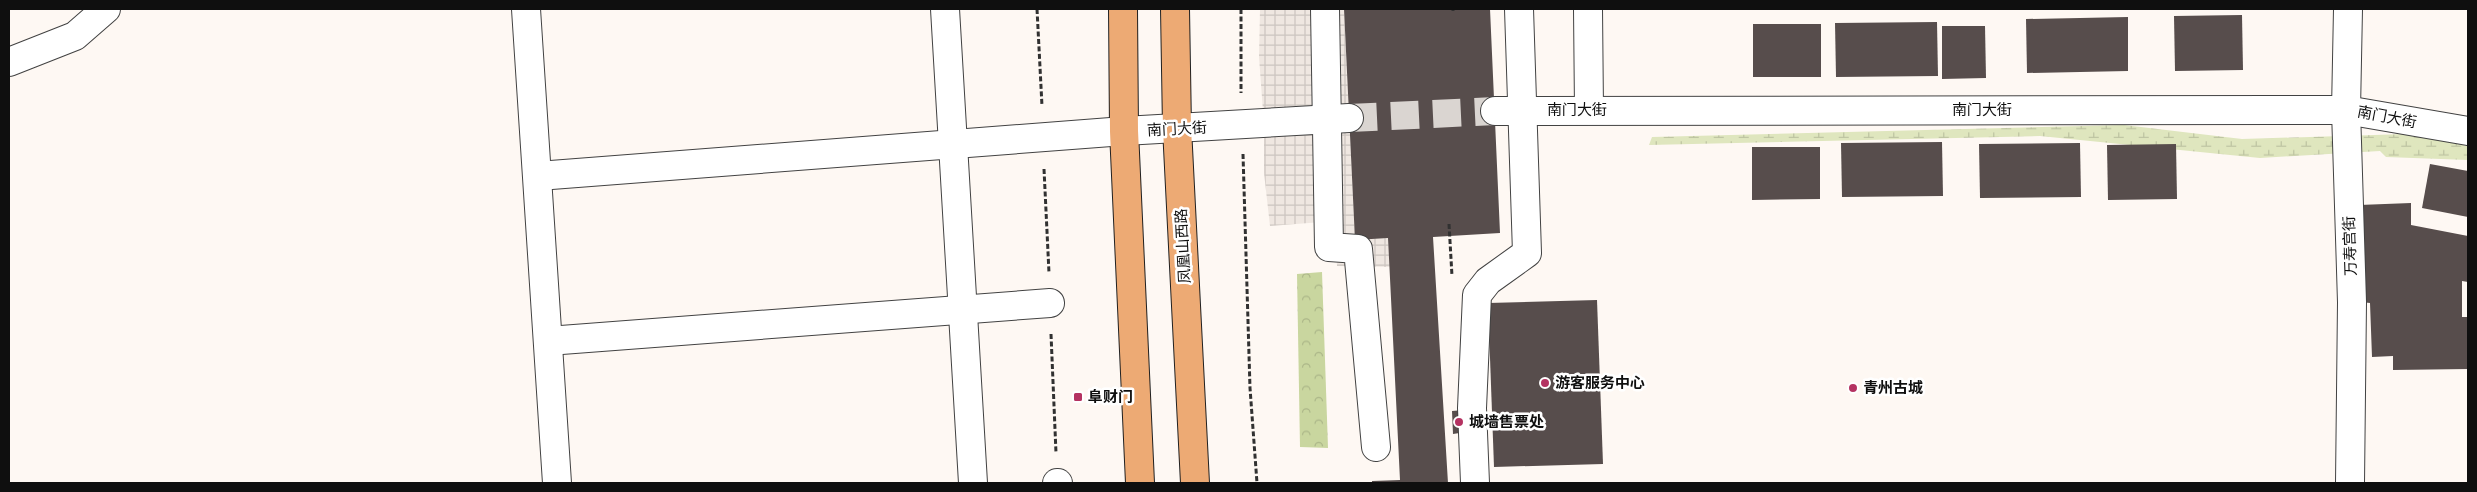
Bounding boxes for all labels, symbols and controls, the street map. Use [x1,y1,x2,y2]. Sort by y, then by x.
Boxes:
street label: 南门大街 [1547,100,1607,119]
street label: 南门大街 [1952,100,2012,119]
street label: 南门大街 [2356,101,2418,132]
street label: 南门大街 [1147,117,1207,140]
street label: 凤凰山西路 [1171,208,1194,284]
street label: 万寿宫街 [2339,216,2360,276]
place label: 游客服务中心 [1555,373,1645,392]
marker: 游客服务中心 [1539,377,1551,389]
place label: 青州古城 [1863,378,1923,397]
marker: 青州古城 [1847,382,1859,394]
place label: 阜财门 [1088,387,1133,406]
marker: 阜财门 [1072,391,1084,403]
place label: 城墙售票处 [1469,412,1544,431]
marker: 城墙售票处 [1453,416,1465,428]

